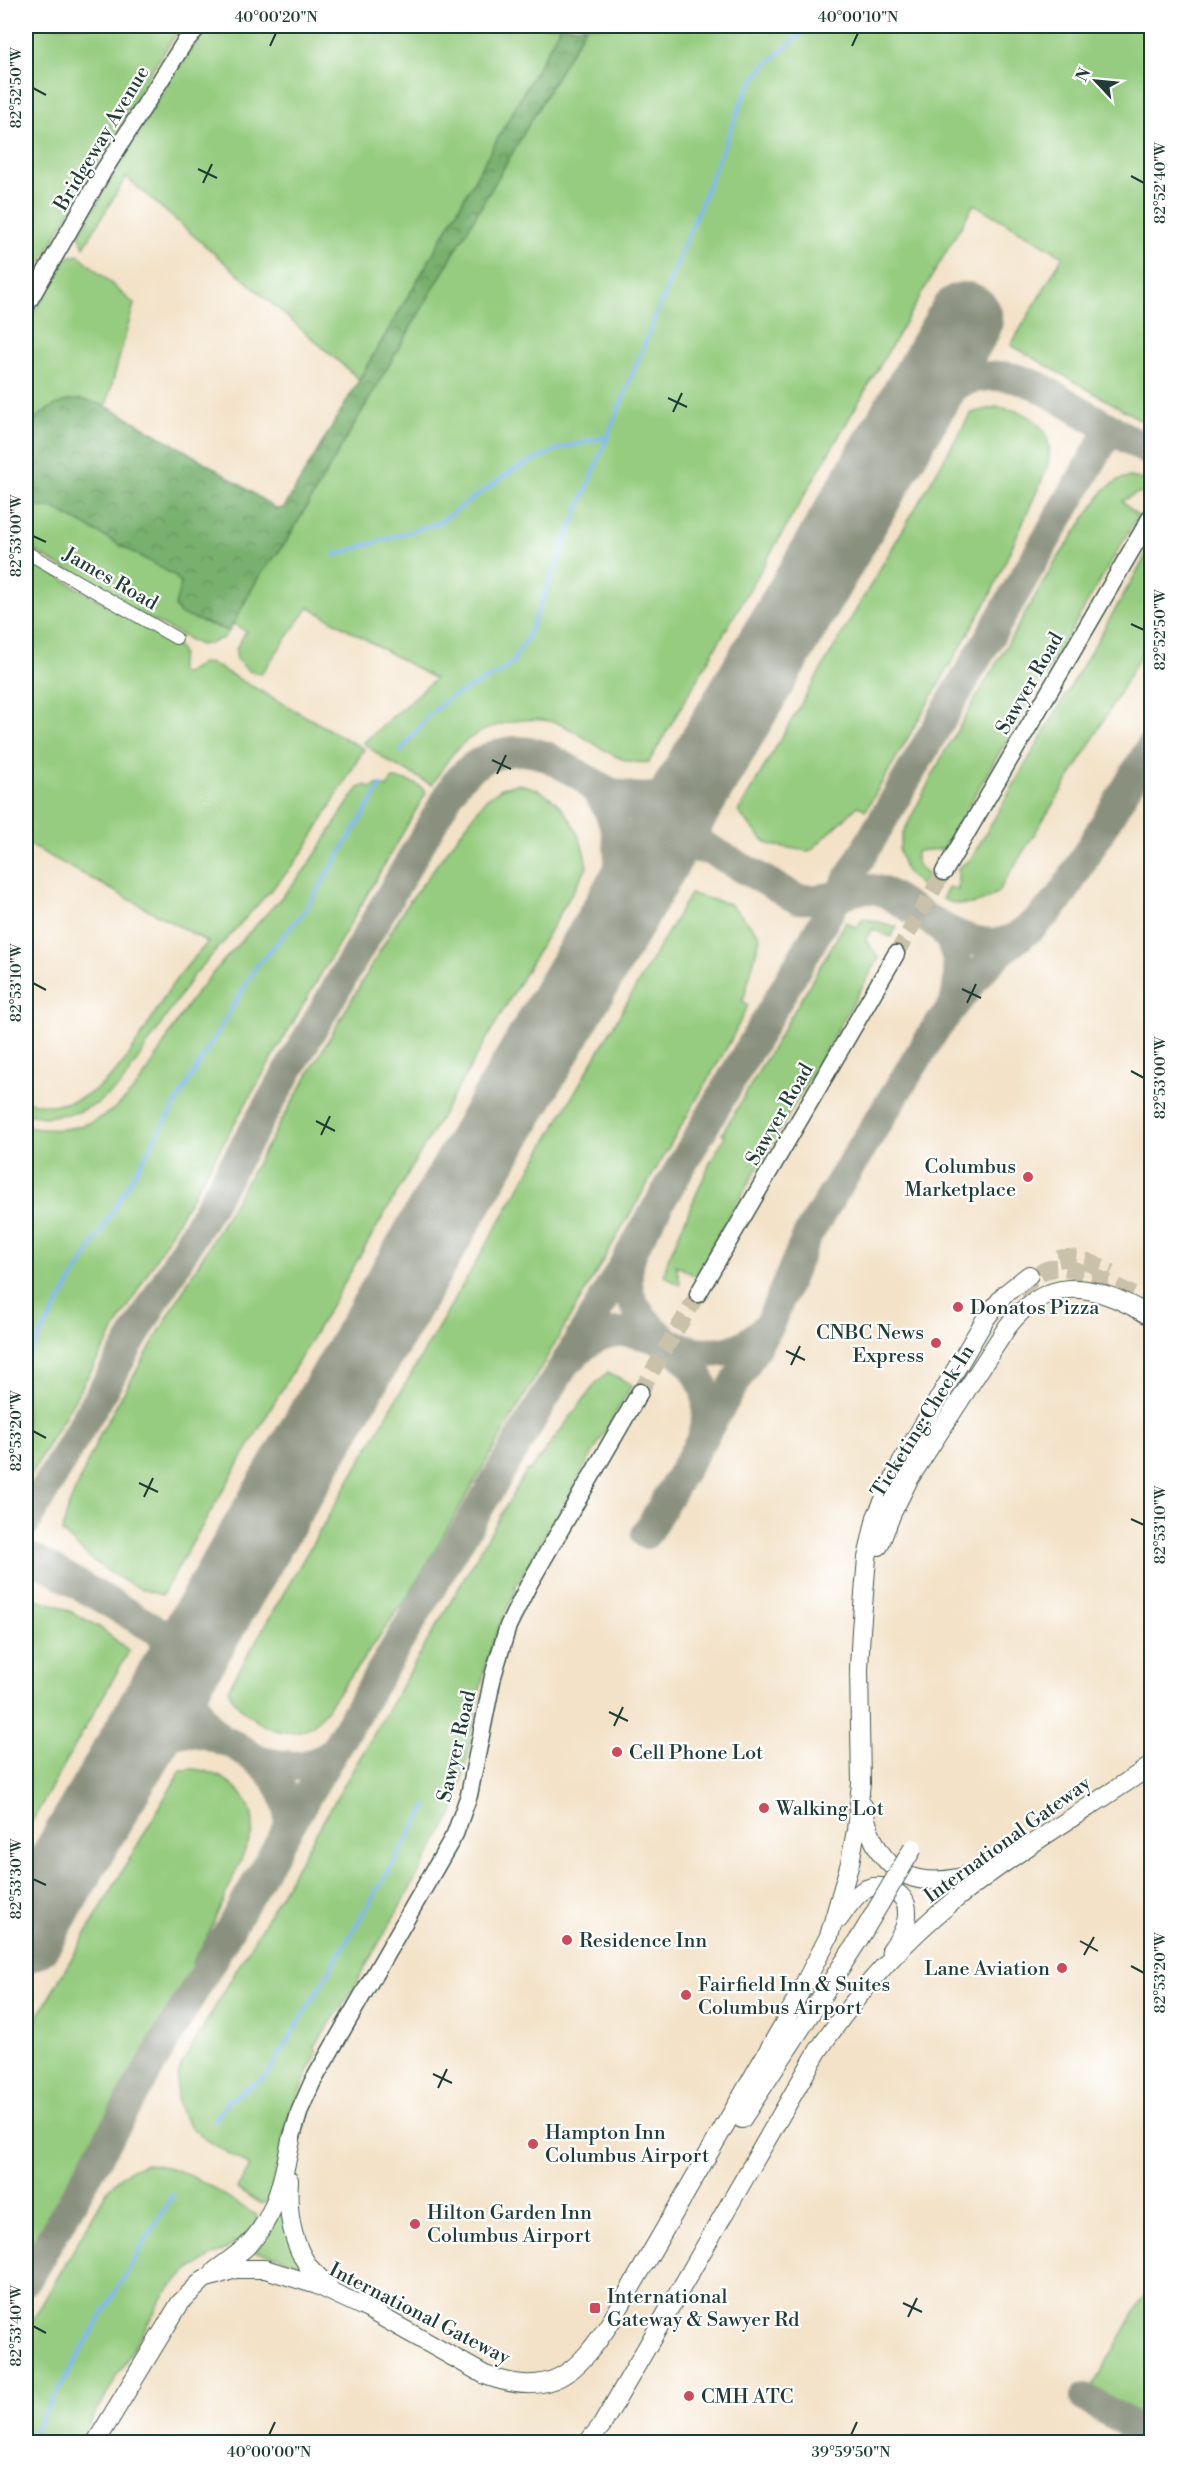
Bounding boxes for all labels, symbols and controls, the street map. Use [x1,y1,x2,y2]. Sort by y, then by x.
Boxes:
text: 40°00'20"N [234,8,318,27]
text: 40°00'10"N [818,8,898,27]
text: 82°52'50"W [7,47,26,129]
north arrow [1066,51,1126,111]
street label: Bridgeway Avenue [49,62,155,217]
text: N [1072,64,1095,85]
text: 82°52'40"W [1151,142,1170,224]
text: 82°53'00"W [7,494,26,577]
street label: James Road [57,542,163,617]
text: 82°52'50"W [1151,589,1170,671]
street label: Sawyer Road [991,628,1070,739]
text: 82°53'10"W [7,943,26,1022]
text: 82°53'00"W [1151,1036,1170,1119]
street label: Sawyer Road [741,1059,820,1170]
place label: Columbus Marketplace [905,1155,1016,1203]
marker: Columbus Marketplace [1021,1170,1035,1184]
place label: Donatos Pizza [970,1296,1100,1321]
marker: Donatos Pizza [951,1300,965,1314]
place label: CNBC News Express [816,1321,924,1369]
marker: CNBC News Express [929,1336,943,1350]
street label: Ticketing;Check-In [866,1341,981,1503]
text: 82°53'20"W [7,1390,26,1472]
text: 82°53'10"W [1151,1485,1170,1564]
street label: Sawyer Road [432,1687,483,1805]
place label: Cell Phone Lot [629,1741,763,1766]
marker: Cell Phone Lot [610,1745,624,1759]
street label: International Gateway [920,1771,1096,1909]
place label: Walking Lot [775,1797,884,1822]
marker: Walking Lot [757,1801,771,1815]
text: 82°53'30"W [7,1838,26,1919]
place label: Residence Inn [579,1929,707,1954]
text: 82°53'20"W [1151,1932,1170,2014]
marker: Residence Inn [560,1933,574,1947]
place label: Lane Aviation [924,1957,1050,1982]
marker: Lane Aviation [1055,1961,1069,1975]
place label: Fairfield Inn & Suites Columbus Airport [698,1973,890,2021]
marker: Fairfield Inn & Suites Columbus Airport [679,1988,693,2002]
place label: Hampton Inn Columbus Airport [545,2121,709,2169]
marker: Hampton Inn Columbus Airport [526,2137,540,2151]
place label: Hilton Garden Inn Columbus Airport [427,2201,592,2249]
marker: Hilton Garden Inn Columbus Airport [408,2217,422,2231]
street label: International Gateway [325,2258,514,2371]
text: 82°53'40"W [7,2285,26,2367]
place label: International Gateway & Sawyer Rd [607,2285,800,2333]
marker: International Gateway & Sawyer Rd [588,2301,602,2315]
place label: CMH ATC [701,2385,793,2410]
marker: CMH ATC [682,2389,696,2403]
text: 40°00'00"N [227,2443,311,2462]
text: 39°59'50"N [812,2443,890,2462]

